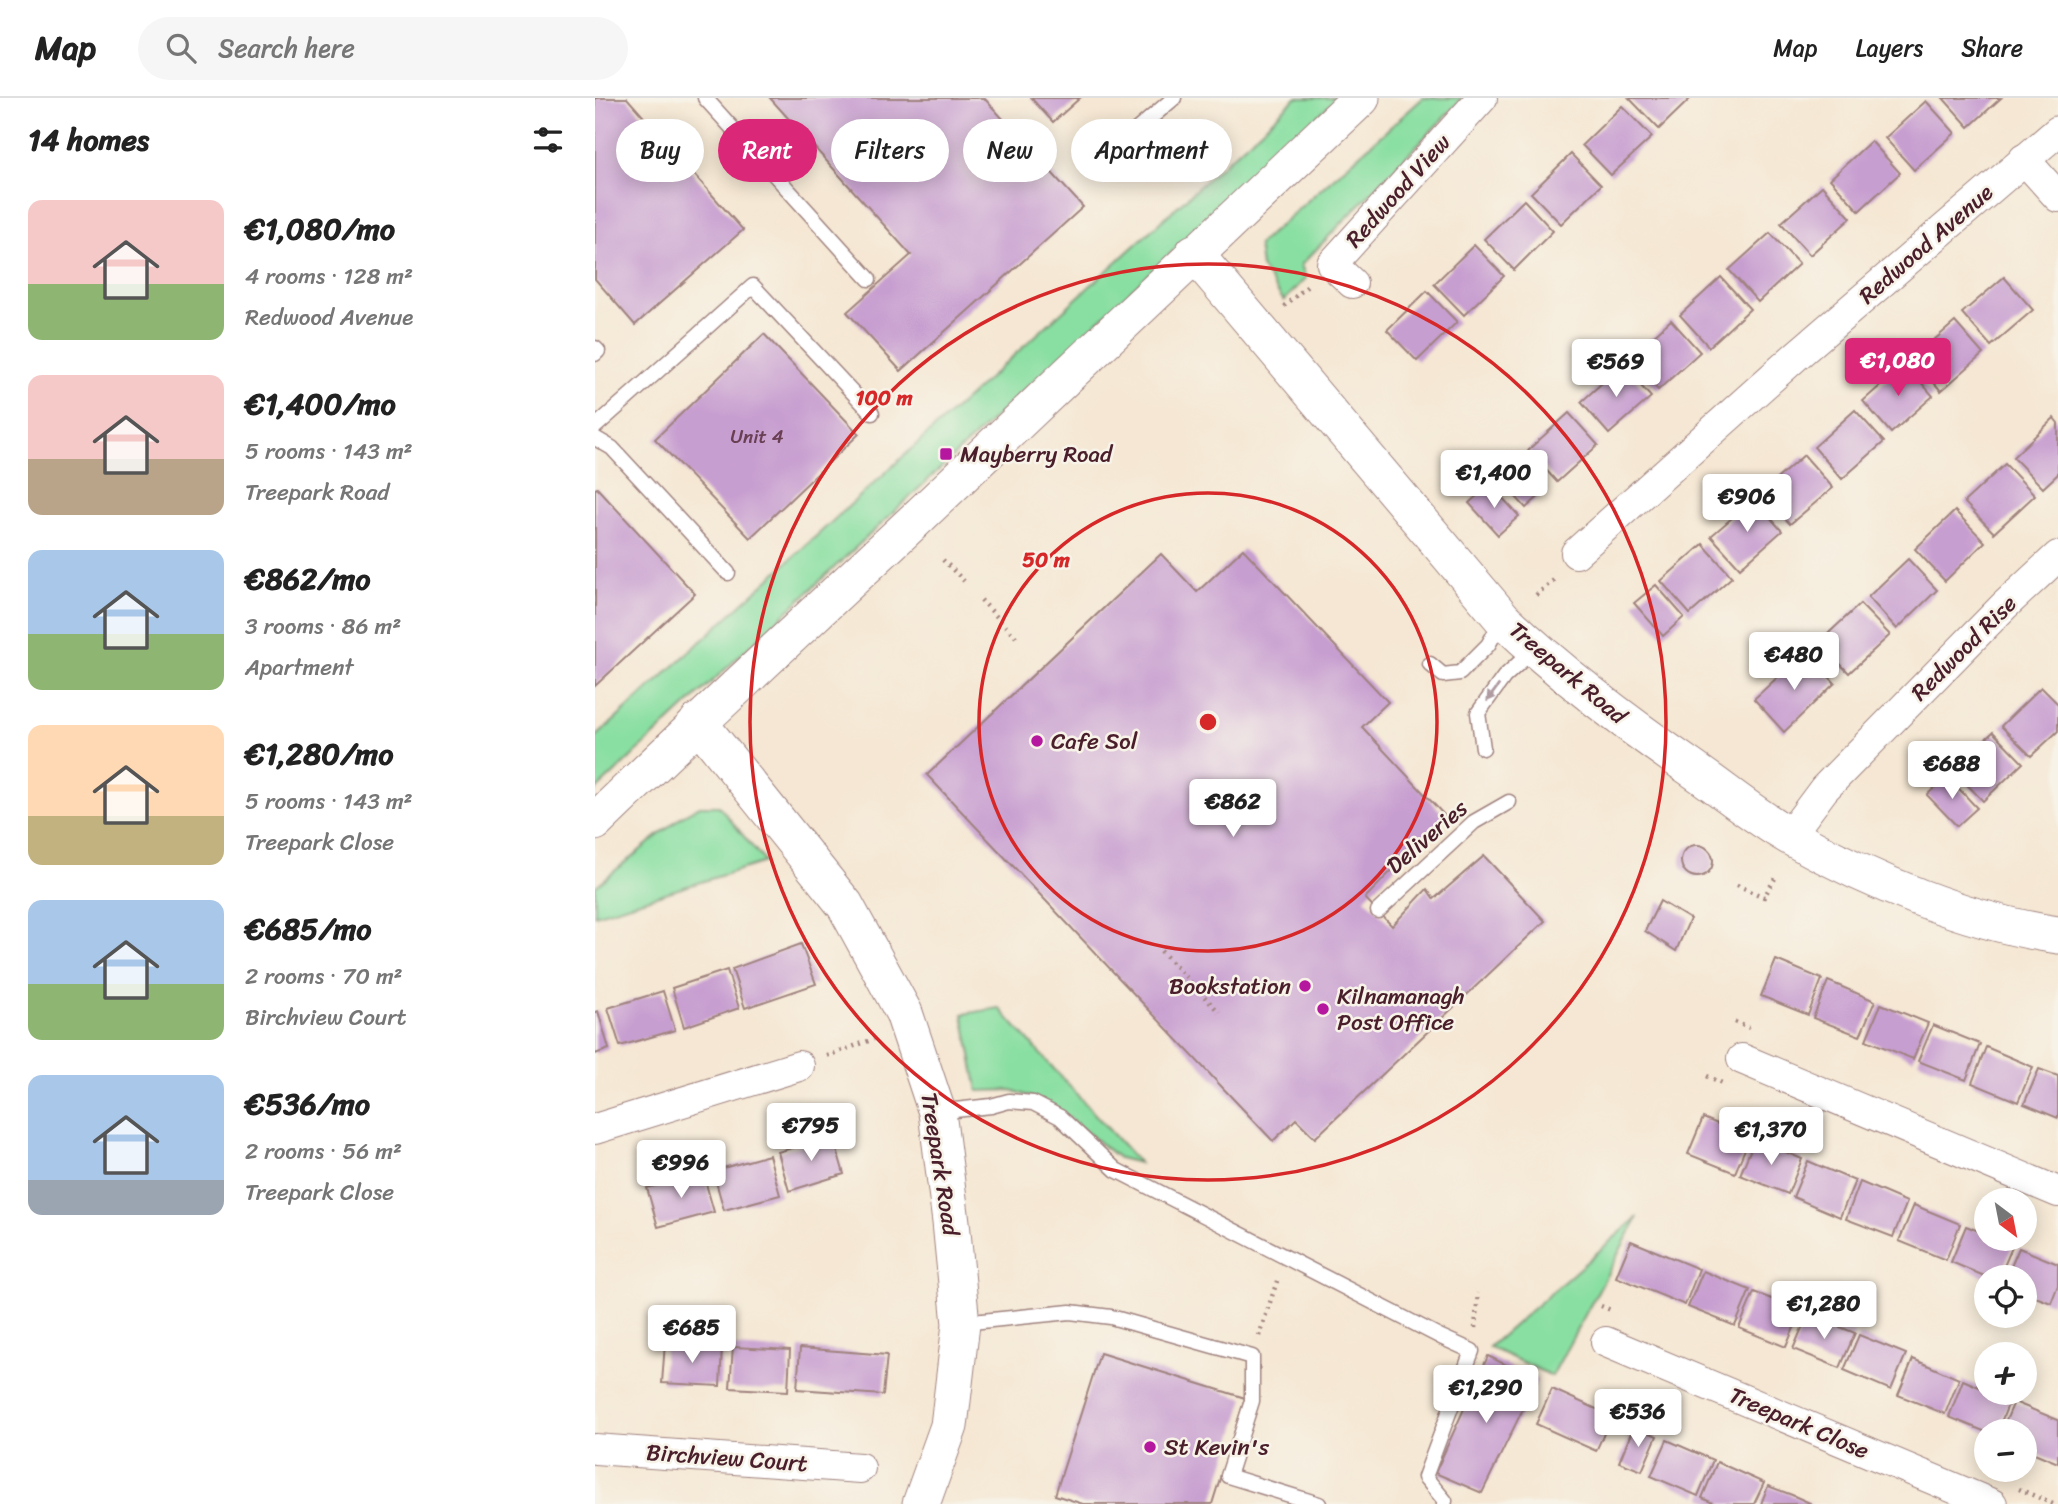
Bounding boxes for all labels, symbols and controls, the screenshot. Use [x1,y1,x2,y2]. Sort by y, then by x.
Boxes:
search box [138,17,628,80]
text: Map [35,19,96,77]
text: Search here [218,25,355,71]
text: Map [1773,27,1818,69]
text: Layers [1856,27,1923,69]
text: Share [1961,27,2023,69]
icon: search [162,29,200,67]
text: 14 homes [28,113,149,167]
chip: Buy [616,119,704,182]
chip: Rent [718,119,817,182]
chip: Filters [831,119,949,182]
chip: New [963,119,1057,182]
chip: Apartment [1071,119,1232,182]
icon: filters [529,121,567,159]
street label: Redwood View [1335,123,1462,258]
street label: Redwood Avenue [1849,173,2003,315]
text: €1,080/mo [245,202,395,256]
icon: home [84,228,168,312]
text: 4 rooms · 128 m² [245,256,413,297]
text: Redwood Avenue [245,297,413,338]
pin: €1,080 [1841,338,1955,398]
pin: €569 [1575,340,1657,399]
text: €1,080 [1861,340,1935,381]
text: €569 [1588,341,1644,382]
text: €1,400/mo [245,377,396,431]
text: 100 m [855,379,913,417]
icon: home [84,403,168,487]
house number: Unit 4 [730,420,784,453]
text: 5 rooms · 143 m² [245,431,413,472]
place label: Mayberry Road [960,434,1114,475]
marker: Mayberry Road [938,446,954,462]
pin: €1,400 [1437,450,1551,510]
text: €1,400 [1457,452,1531,493]
text: Treepark Road [245,472,389,513]
pin: €906 [1706,474,1788,534]
text: €906 [1719,476,1776,517]
text: 50 m [1022,541,1071,579]
text: €862/mo [245,552,371,606]
icon: home [84,578,168,662]
street label: Redwood Rise [1901,585,2027,711]
text: 3 rooms · 86 m² [245,606,401,647]
street label: Treepark Road [1500,611,1638,736]
pin: €480 [1753,632,1835,692]
text: €480 [1765,634,1823,675]
text: Apartment [245,647,354,688]
one-way arrow [1486,684,1500,702]
centre of rings [1196,710,1220,734]
place label: Cafe Sol [1051,721,1138,762]
text: €1,280/mo [245,727,393,781]
marker: Cafe Sol [1029,733,1045,749]
pin: €688 [1911,742,1993,801]
text: €688 [1924,743,1980,784]
icon: home [84,753,168,837]
pin: €862 [1192,780,1274,839]
text: 5 rooms · 143 m² [245,781,413,822]
text: €862 [1205,781,1261,822]
street label: Deliveries [1376,789,1478,885]
text: Treepark Close [245,822,394,863]
text: €685/mo [245,902,372,956]
icon: home [84,928,168,1012]
text: 2 rooms · 70 m² [245,956,403,997]
place label: Bookstation [1169,966,1291,1007]
place label: Kilnamanagh Post Office [1337,976,1465,1043]
marker: Bookstation [1297,978,1313,994]
text: Birchview Court [245,997,407,1038]
marker: Kilnamanagh Post Office [1315,1001,1331,1017]
text: €536/mo [245,1077,370,1131]
street label: Treepark Road [908,1089,972,1240]
icon: home [84,1103,168,1187]
pin: €795 [770,1104,852,1163]
text: €795 [783,1105,839,1146]
pin: €1,370 [1714,1108,1828,1167]
text: €1,370 [1735,1109,1807,1150]
text: 2 rooms · 56 m² [245,1131,402,1172]
pin: €996 [640,1140,722,1200]
text: €996 [653,1142,709,1183]
text: Treepark Close [245,1172,394,1213]
north arrow [1974,1188,2037,1251]
map controls [1974,1188,2037,1482]
button: locate [1974,1265,2037,1328]
pin: €1,280 [1767,1282,1881,1341]
text: €1,280 [1787,1283,1861,1324]
pin: €685 [651,1306,733,1365]
text: €685 [664,1307,720,1348]
button: + [1974,1342,2037,1405]
pin: €1,290 [1429,1366,1543,1425]
text: €1,290 [1449,1367,1523,1408]
street label: Treepark Close [1722,1375,1876,1471]
pin: €536 [1597,1390,1679,1449]
text: €536 [1610,1391,1666,1432]
button: − [1974,1419,2037,1482]
place label: St Kevin's [1164,1427,1269,1468]
street label: Birchview Court [645,1432,809,1484]
marker: St Kevin's [1142,1439,1158,1455]

